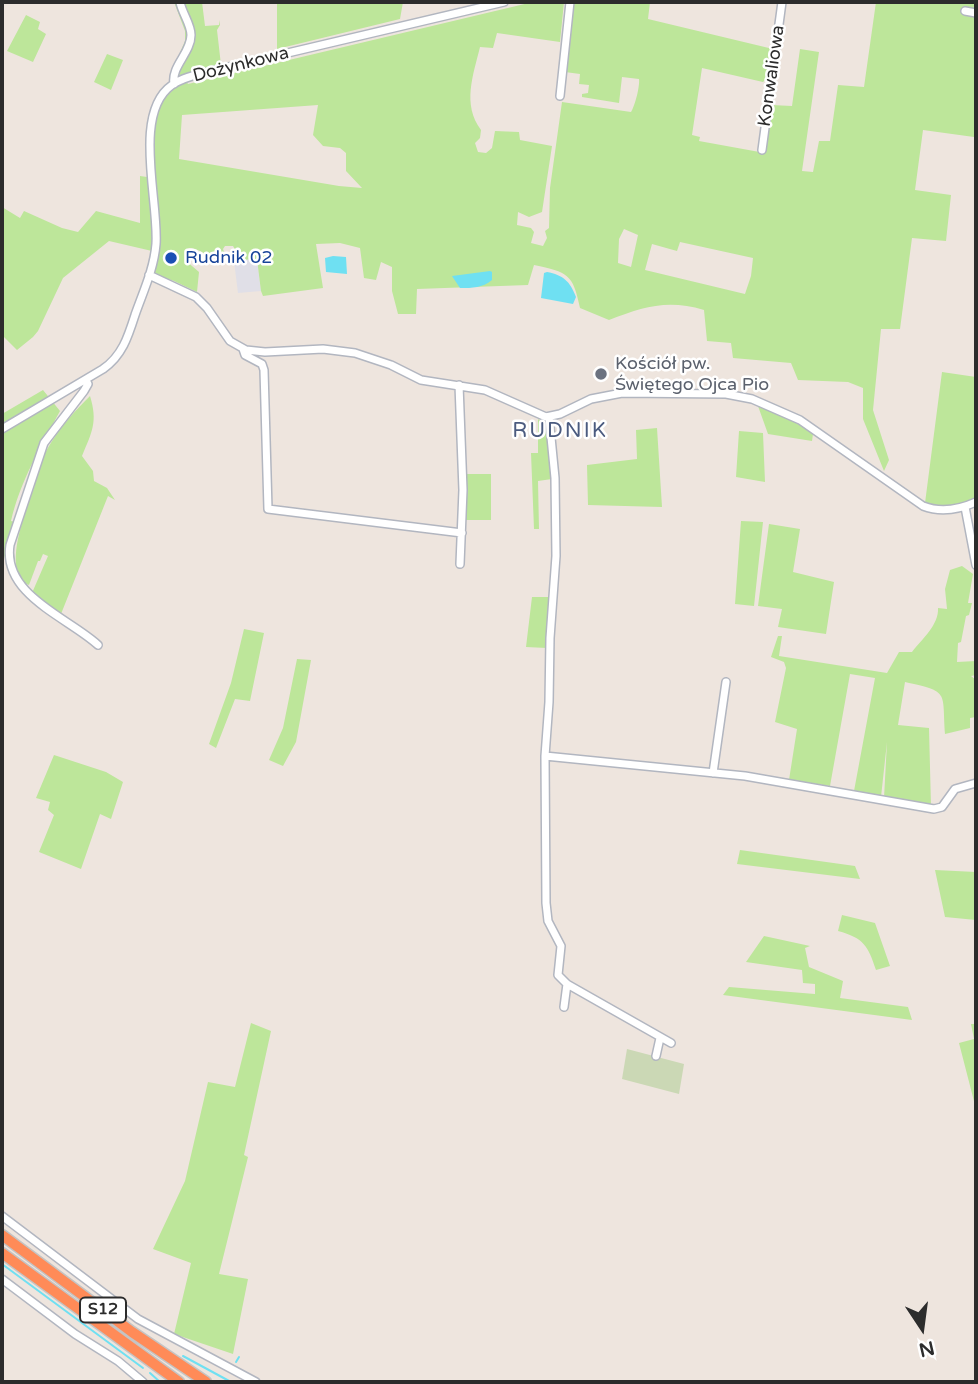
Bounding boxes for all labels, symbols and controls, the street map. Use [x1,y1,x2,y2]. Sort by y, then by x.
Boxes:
street label: Konwaliowa [754,24,790,128]
street label: Dożynkowa [191,43,291,87]
place label: Rudnik 02 [185,247,273,269]
marker: Rudnik 02 [163,250,179,266]
place label: Kościół pw. Świętego Ojca Pio [615,353,769,396]
marker: Kościół pw. Świętego Ojca Pio [593,366,609,382]
district label: RUDNIK [513,418,607,444]
north arrow [887,1293,957,1363]
road number: S12 [80,1298,126,1322]
text: N [917,1336,937,1361]

